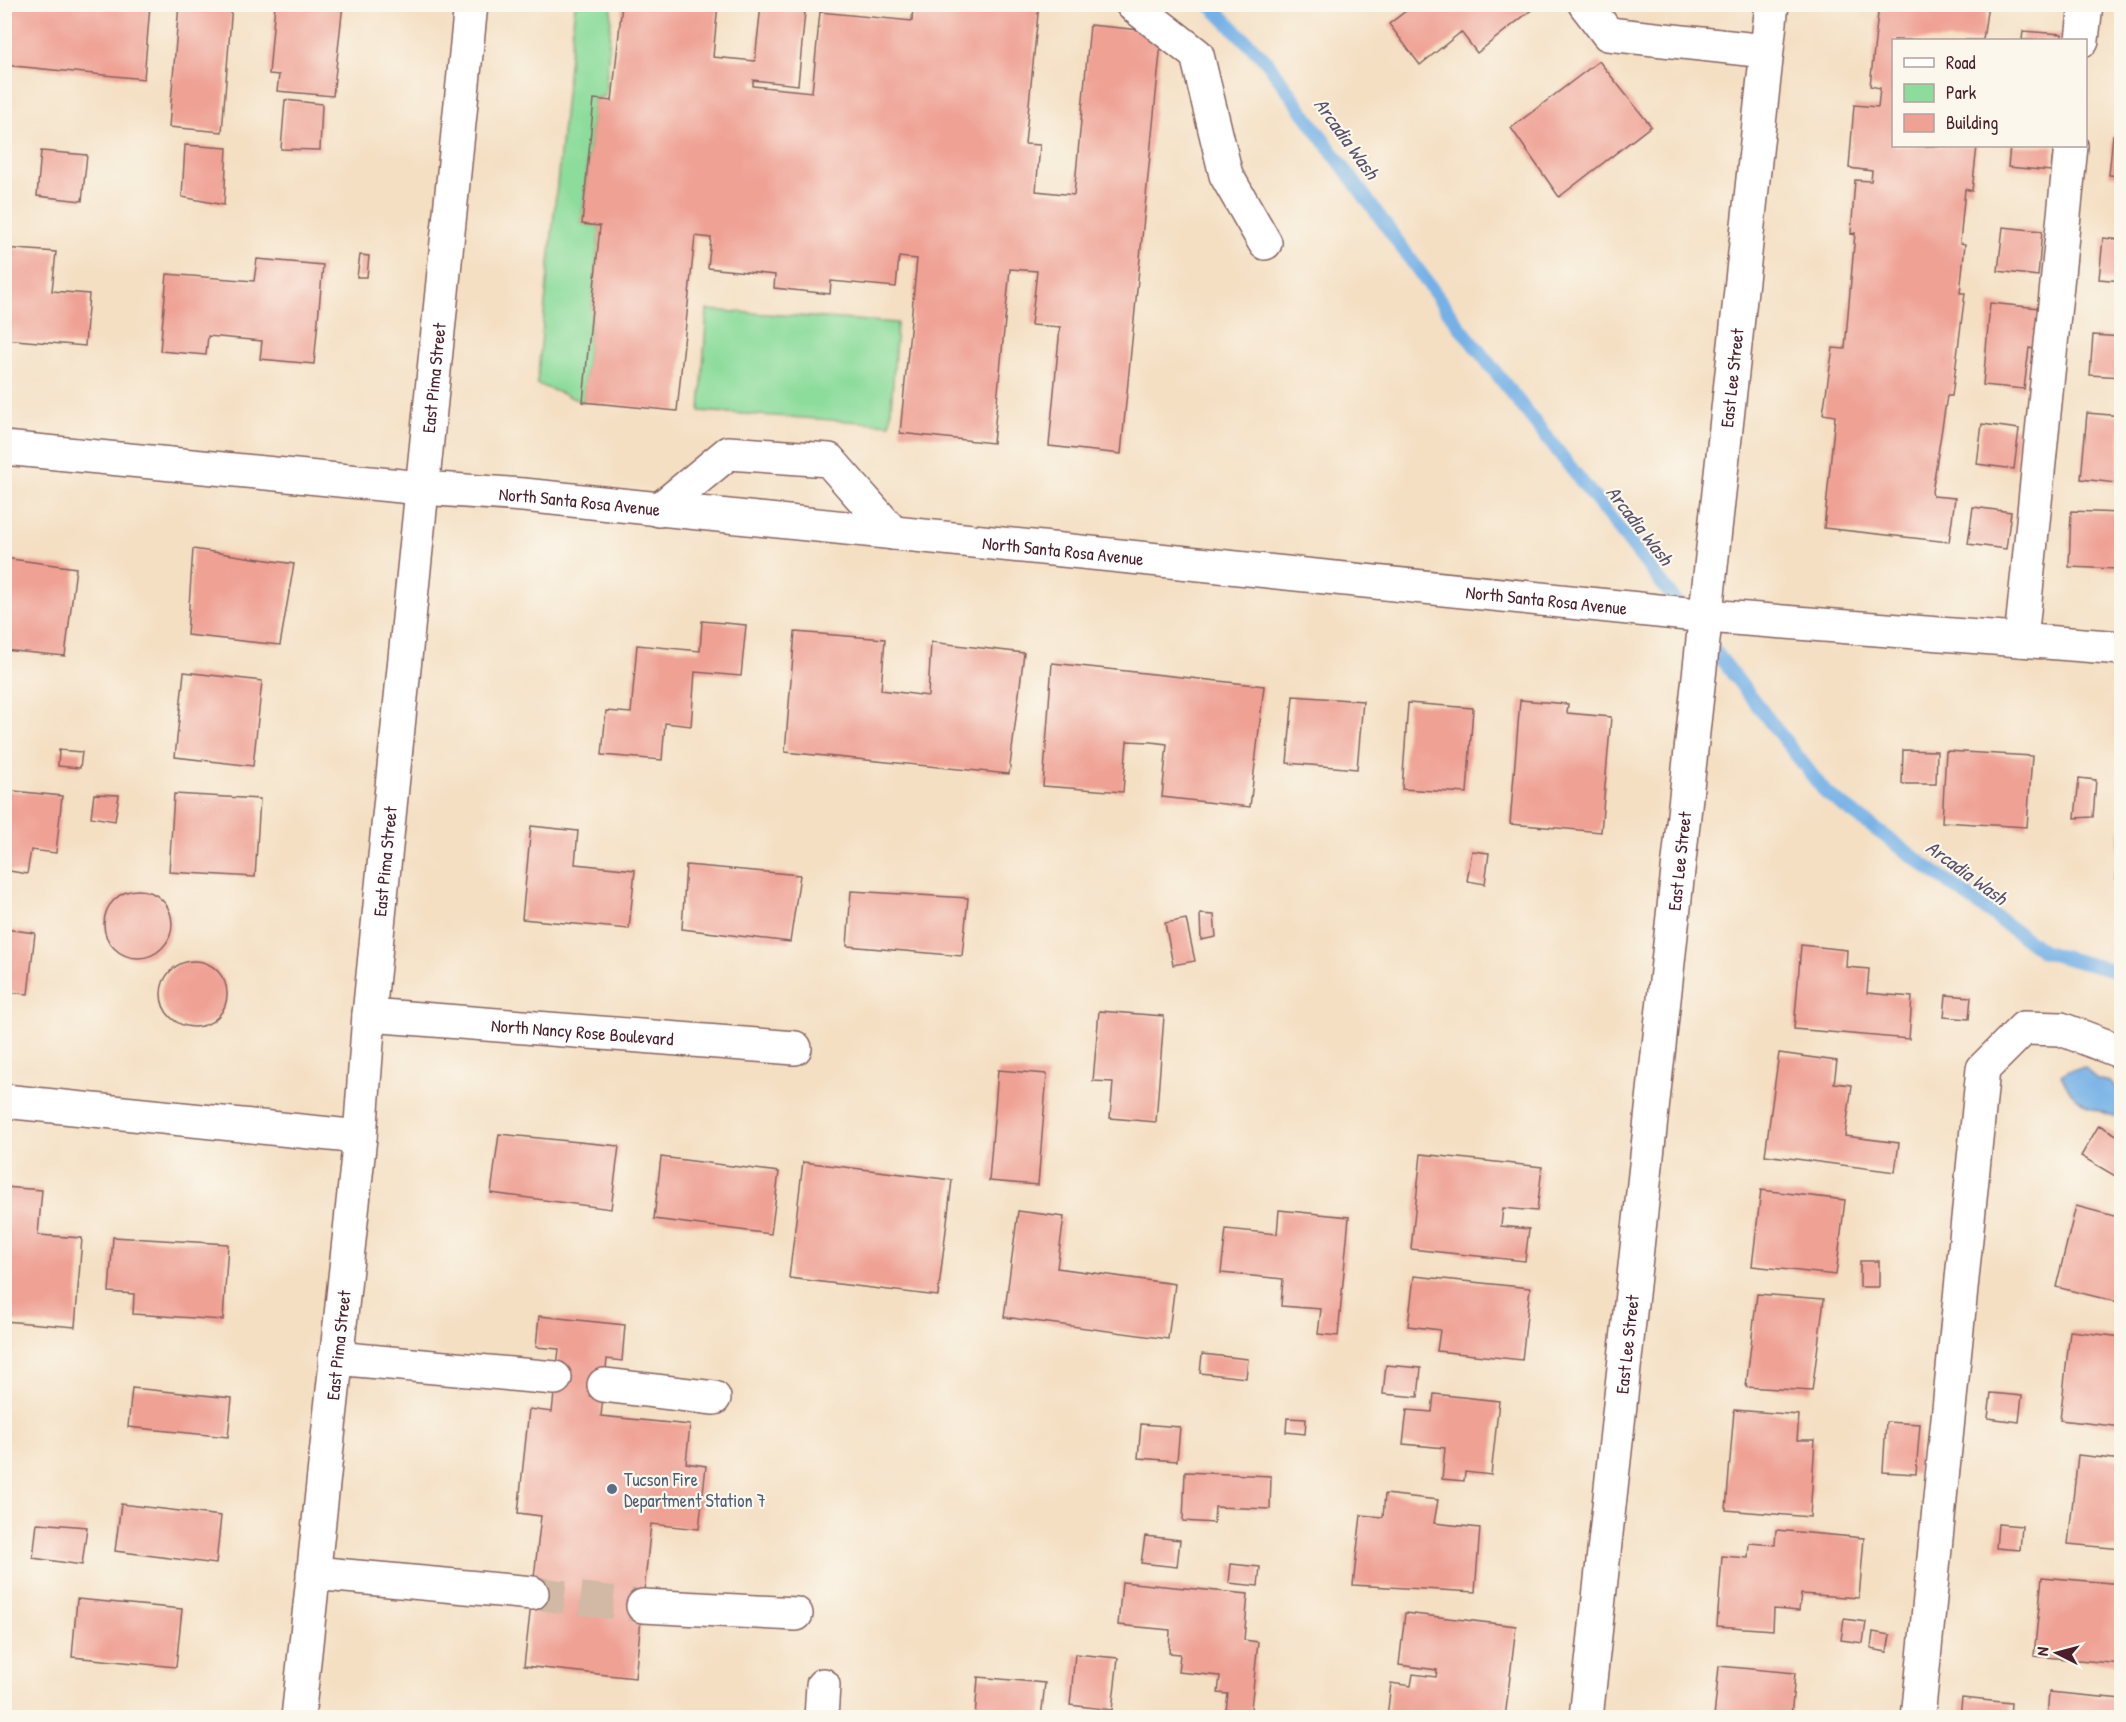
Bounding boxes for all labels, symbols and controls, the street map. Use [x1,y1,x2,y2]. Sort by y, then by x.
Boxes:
legend [1892,39,2087,147]
text: Road [1946,50,1976,75]
text: Park [1946,80,1977,105]
water label: Arcadia Wash [1308,92,1386,185]
text: Building [1946,110,1998,135]
street label: East Pima Street [415,321,451,434]
street label: East Lee Street [1714,326,1749,429]
water label: Arcadia Wash [1600,480,1681,572]
street label: North Santa Rosa Avenue [498,481,661,521]
street label: North Santa Rosa Avenue [981,530,1145,571]
street label: North Santa Rosa Avenue [1465,579,1628,620]
street label: East Pima Street [367,804,403,918]
street label: East Lee Street [1661,809,1697,912]
water label: Arcadia Wash [1921,833,2014,911]
street label: North Nancy Rose Boulevard [490,1012,674,1051]
street label: East Pima Street [320,1288,356,1401]
street label: East Lee Street [1609,1293,1644,1395]
place label: Tucson Fire Department Station 7 [624,1467,766,1513]
marker: Tucson Fire Department Station 7 [605,1482,619,1496]
north arrow [2027,1623,2087,1683]
text: N [2031,1646,2054,1657]

